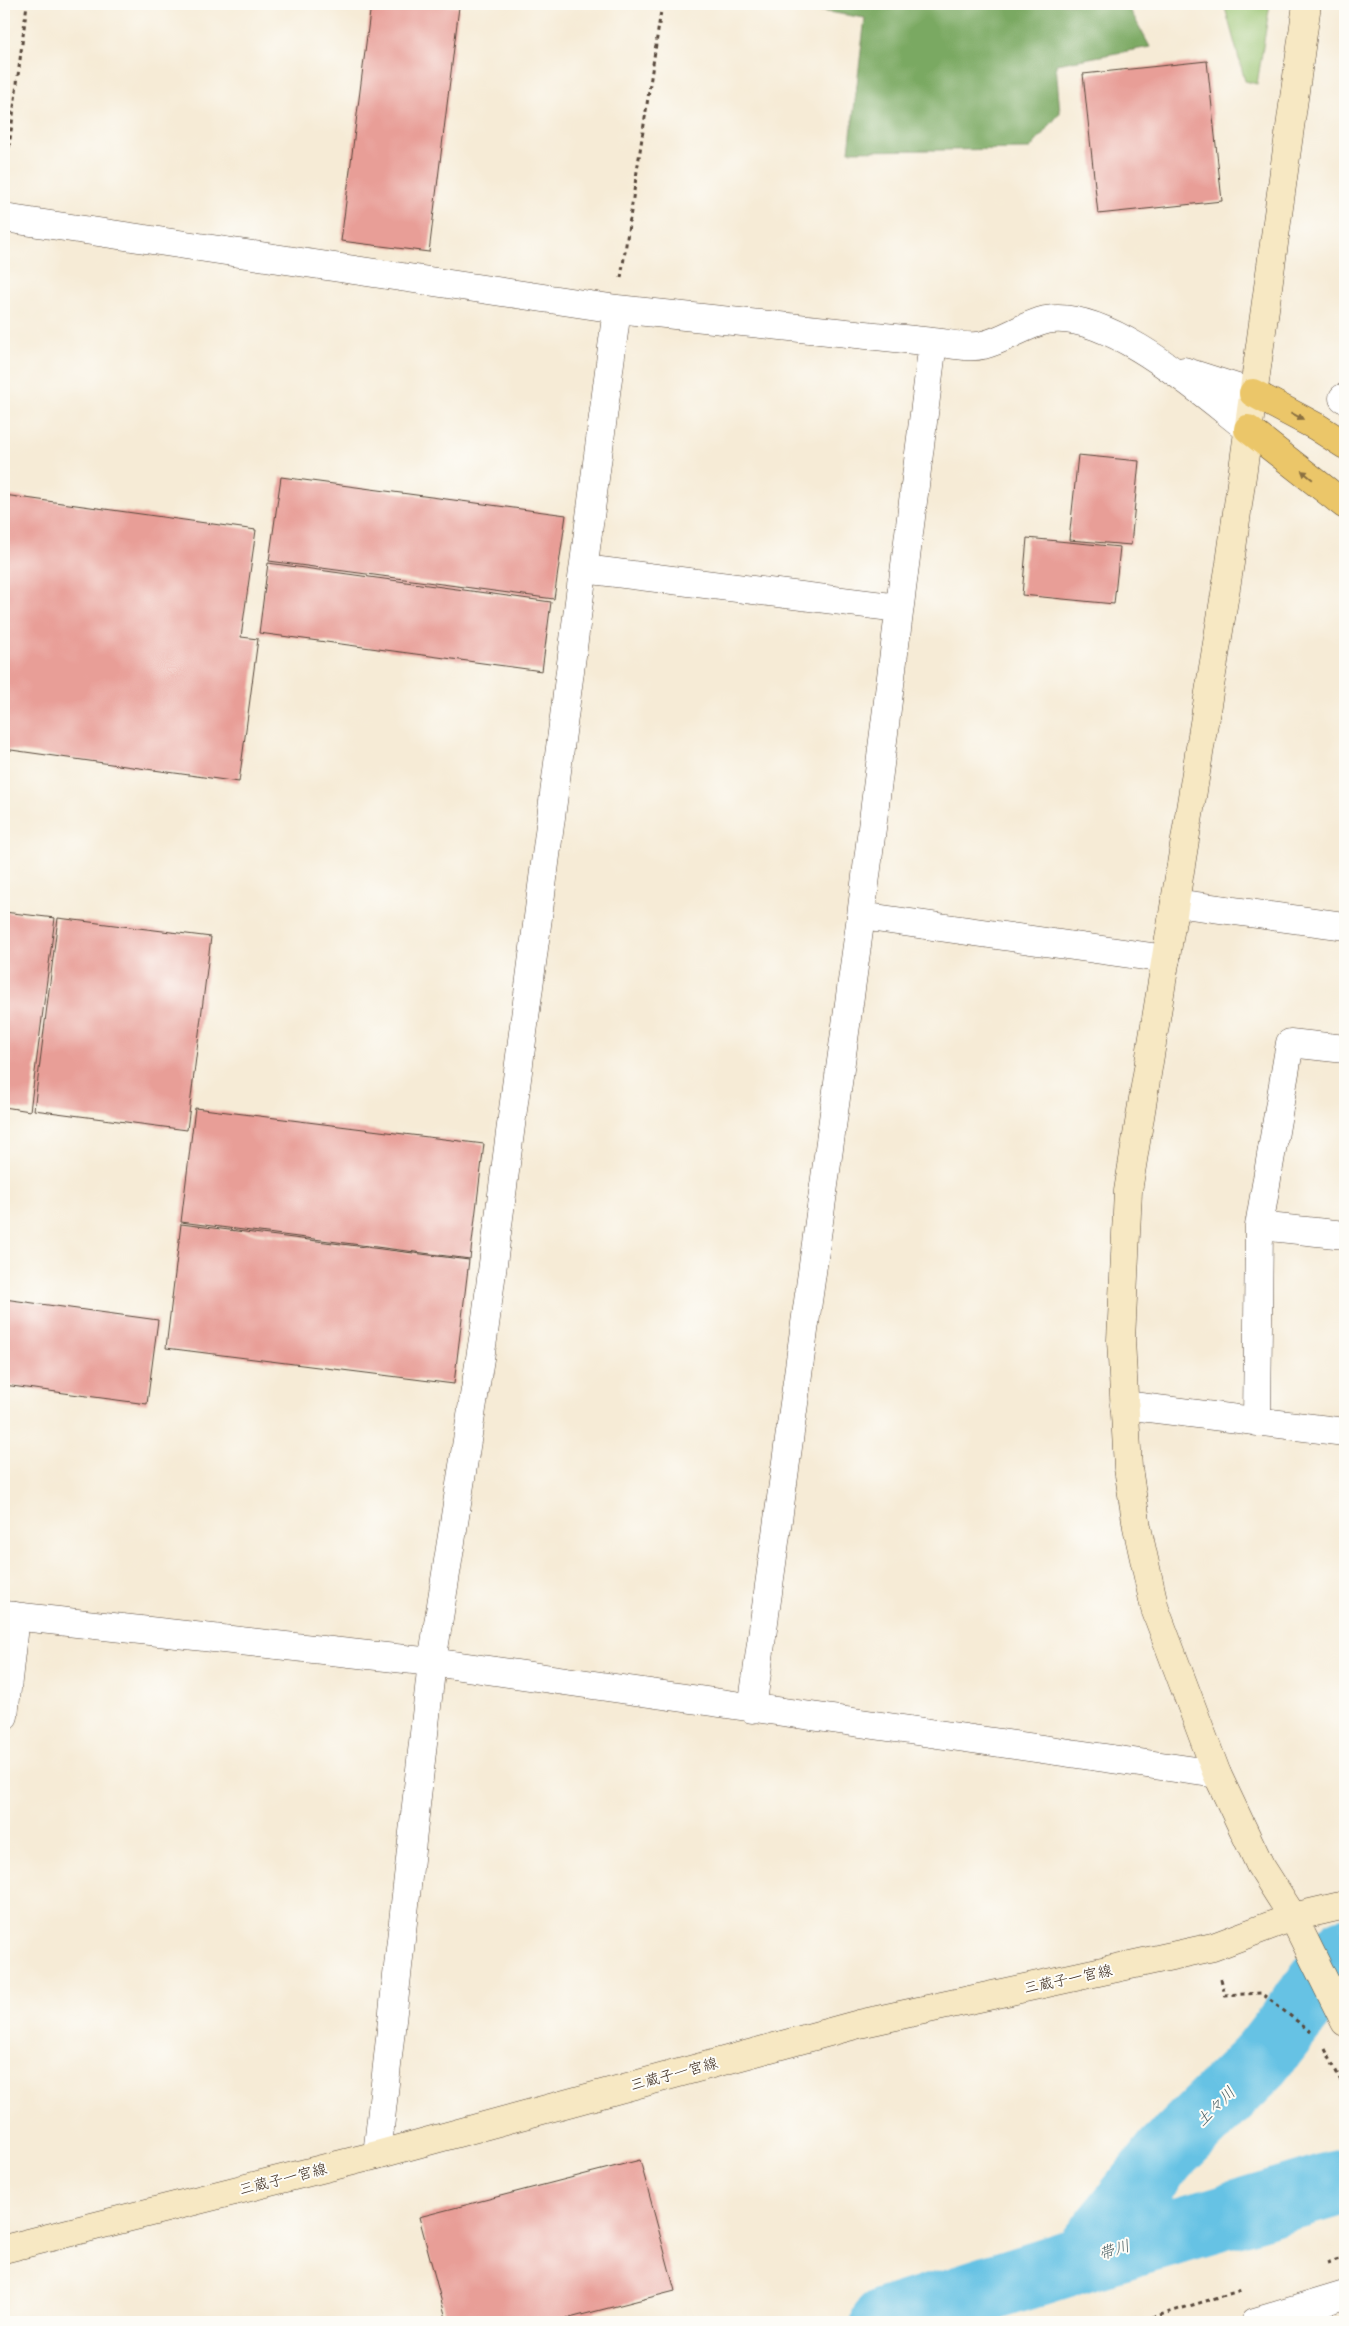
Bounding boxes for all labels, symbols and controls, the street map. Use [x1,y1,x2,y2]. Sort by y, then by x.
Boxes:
one-way arrow [1289,412,1304,420]
one-way arrow [1300,470,1313,481]
street label: 三蔵子一宮線 [1022,1961,1114,1998]
street label: 三蔵子一宮線 [628,2054,720,2095]
water label: 土々川 [1192,2083,1240,2131]
street label: 三蔵子一宮線 [237,2159,329,2200]
water label: 帯川 [1096,2237,1133,2264]

